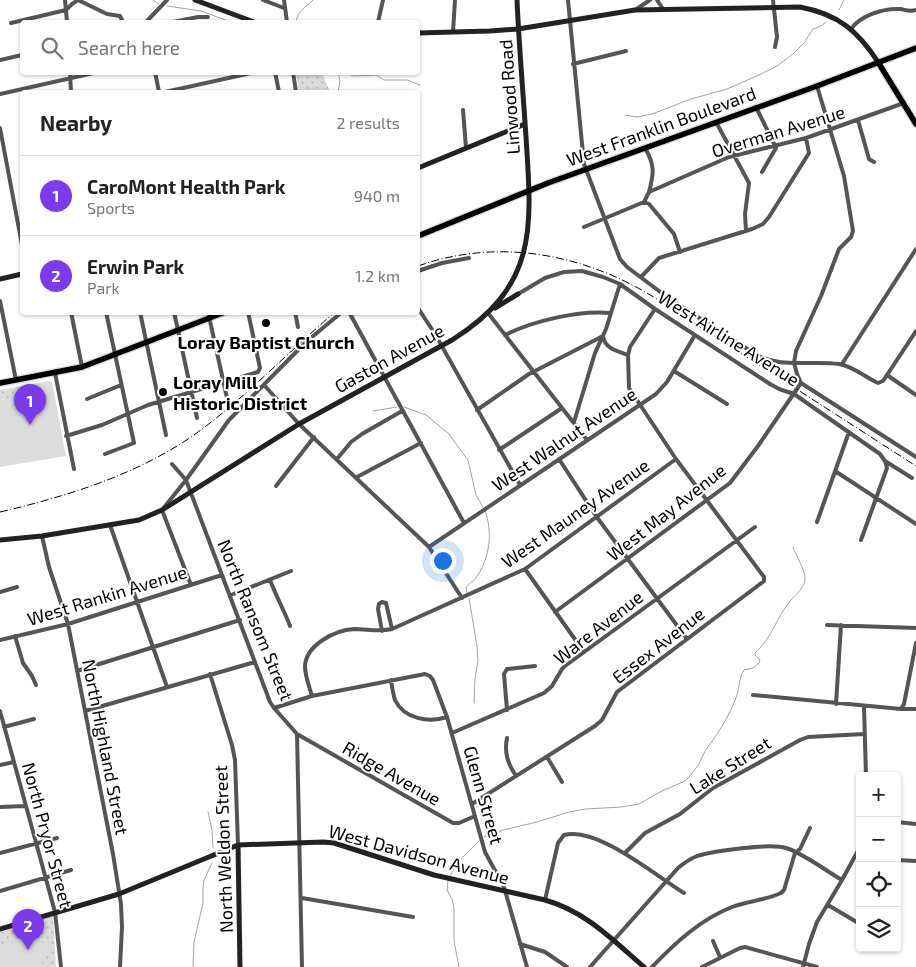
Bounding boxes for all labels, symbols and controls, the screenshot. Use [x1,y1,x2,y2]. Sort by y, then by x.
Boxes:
search box [20,20,420,75]
icon: search [38,34,66,62]
text: Search here [78,36,180,59]
street label: Linwood Road [494,39,524,155]
street label: West Franklin Boulevard [563,81,759,171]
street label: Overman Avenue [709,100,847,162]
text: Nearby [40,110,112,135]
text: 2 results [337,113,400,132]
text: CaroMont Health Park [87,175,285,198]
text: 1 [53,186,59,205]
text: 940 m [354,186,400,205]
text: Sports [87,198,135,217]
text: Erwin Park [87,255,184,278]
text: 2 [51,266,61,285]
text: 1.2 km [355,266,400,285]
text: Park [87,278,120,297]
street label: West Airline Avenue [654,286,804,390]
marker: Loray Baptist Church [260,317,272,329]
street label: Gaston Avenue [330,319,448,397]
place label: Loray Baptist Church [177,331,355,353]
place label: Loray Mill Historic District [173,371,308,414]
street label: West Walnut Avenue [487,382,641,496]
pin: 1 [14,384,46,425]
marker: Loray Mill Historic District [157,386,169,398]
street label: West Mauney Avenue [497,454,653,572]
street label: West May Avenue [602,459,730,565]
street label: North Ransom Street [214,536,298,704]
your location [430,548,456,574]
street label: West Rankin Avenue [24,560,190,630]
street label: Ware Avenue [549,585,647,669]
street label: Essex Avenue [607,602,709,688]
street label: North Highland Street [78,657,134,837]
street label: Lake Street [685,731,775,799]
street label: Ridge Avenue [339,736,445,810]
street label: Glenn Street [459,743,509,847]
street label: North Pryor Street [18,760,78,910]
street label: North Weldon Street [209,765,237,933]
map controls [856,772,901,952]
button: + [856,772,901,817]
button: − [856,817,901,862]
street label: West Davidson Avenue [326,819,512,889]
button: locate [856,862,901,907]
button: layers [856,907,901,952]
pin: 2 [12,909,44,950]

